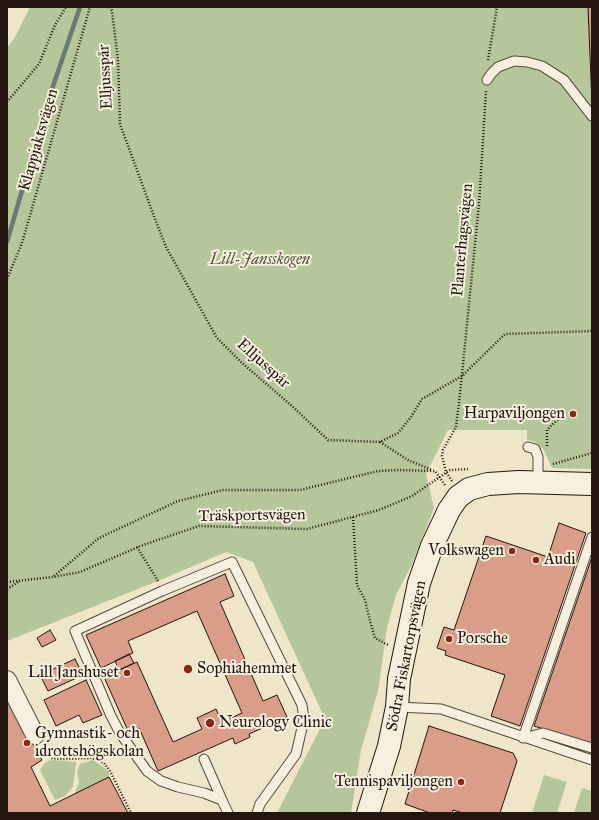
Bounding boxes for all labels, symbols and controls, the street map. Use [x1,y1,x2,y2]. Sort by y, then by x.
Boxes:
street label: Elljusspår [95,44,117,110]
street label: Klappjaktsvägen [15,87,63,193]
street label: Planterhagsvägen [449,183,477,297]
park label: Lill-Jansskogen [210,250,310,270]
street label: Elljusspår [232,335,294,393]
place label: Harpaviljongen [464,404,565,424]
marker: Harpaviljongen [568,409,578,419]
street label: Träskportsvägen [198,505,306,527]
place label: Volkswagen [428,541,504,561]
marker: Volkswagen [507,546,517,556]
place label: Audi [544,550,576,570]
marker: Audi [531,555,541,565]
street label: Södra Fiskartorpsvägen [383,579,431,733]
place label: Porsche [457,629,508,649]
marker: Porsche [444,634,454,644]
place label: Sophiahemmet [197,659,297,679]
place label: Lill Janshuset [28,663,119,683]
marker: Sophiahemmet [182,663,194,675]
marker: Lill Janshuset [122,668,132,678]
place label: Neurology Clinic [219,713,332,733]
marker: Neurology Clinic [204,717,216,729]
place label: Gymnastik- och idrottshögskolan [35,724,144,762]
marker: Gymnastik- och idrottshögskolan [22,738,32,748]
place label: Tennispaviljongen [335,772,453,792]
marker: Tennispaviljongen [456,777,466,787]

